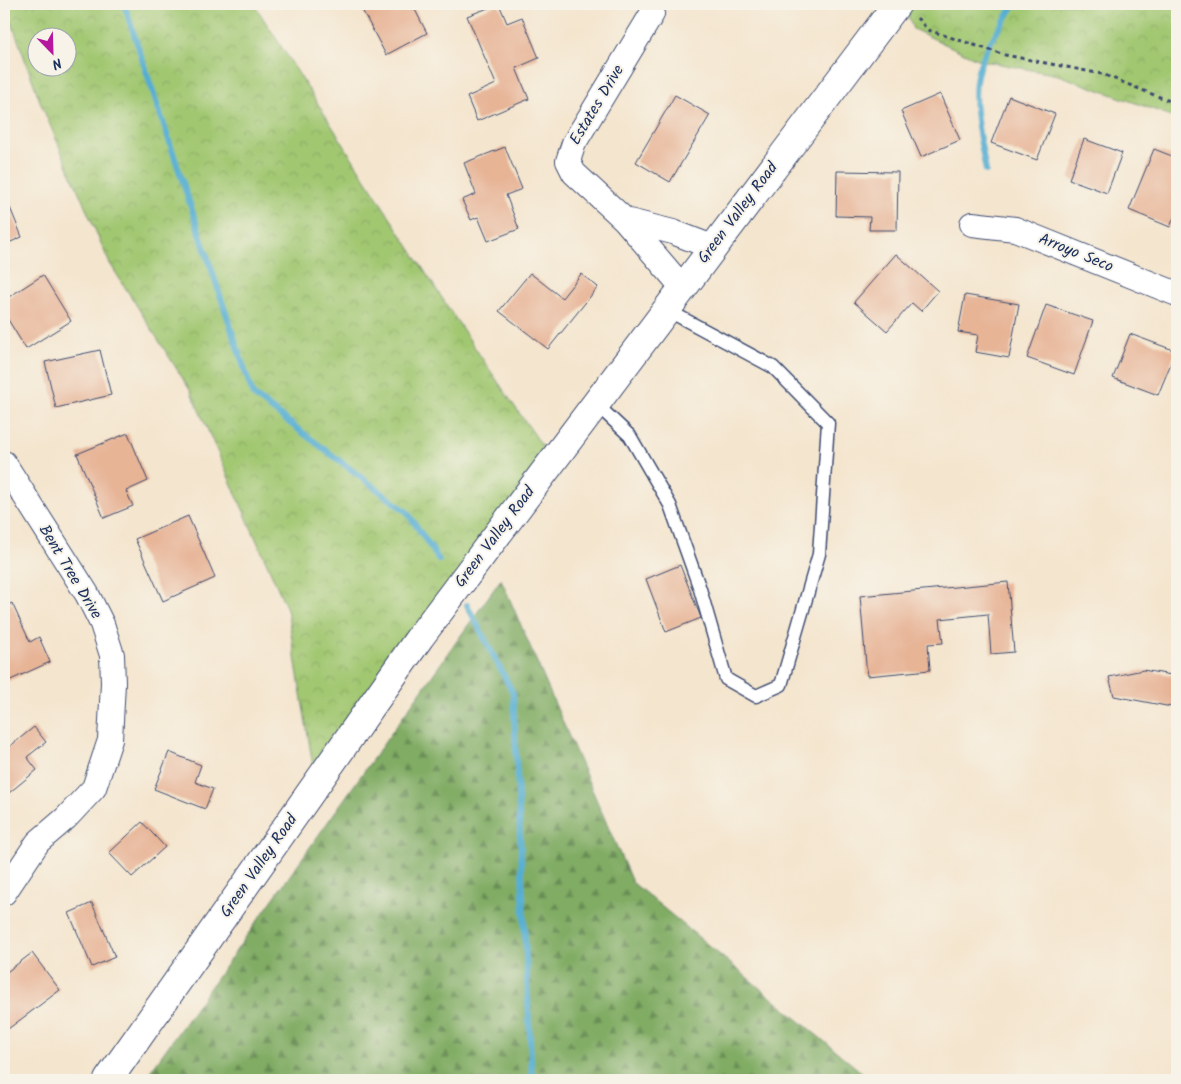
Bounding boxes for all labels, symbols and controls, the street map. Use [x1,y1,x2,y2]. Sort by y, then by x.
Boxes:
north arrow [28,28,78,78]
text: N [48,51,65,75]
street label: Estates Drive [563,60,631,150]
street label: Green Valley Road [691,156,785,269]
street label: Arroyo Seco [1035,227,1117,279]
street label: Green Valley Road [448,480,542,593]
street label: Bent Tree Drive [32,520,108,624]
street label: Green Valley Road [214,808,305,923]

